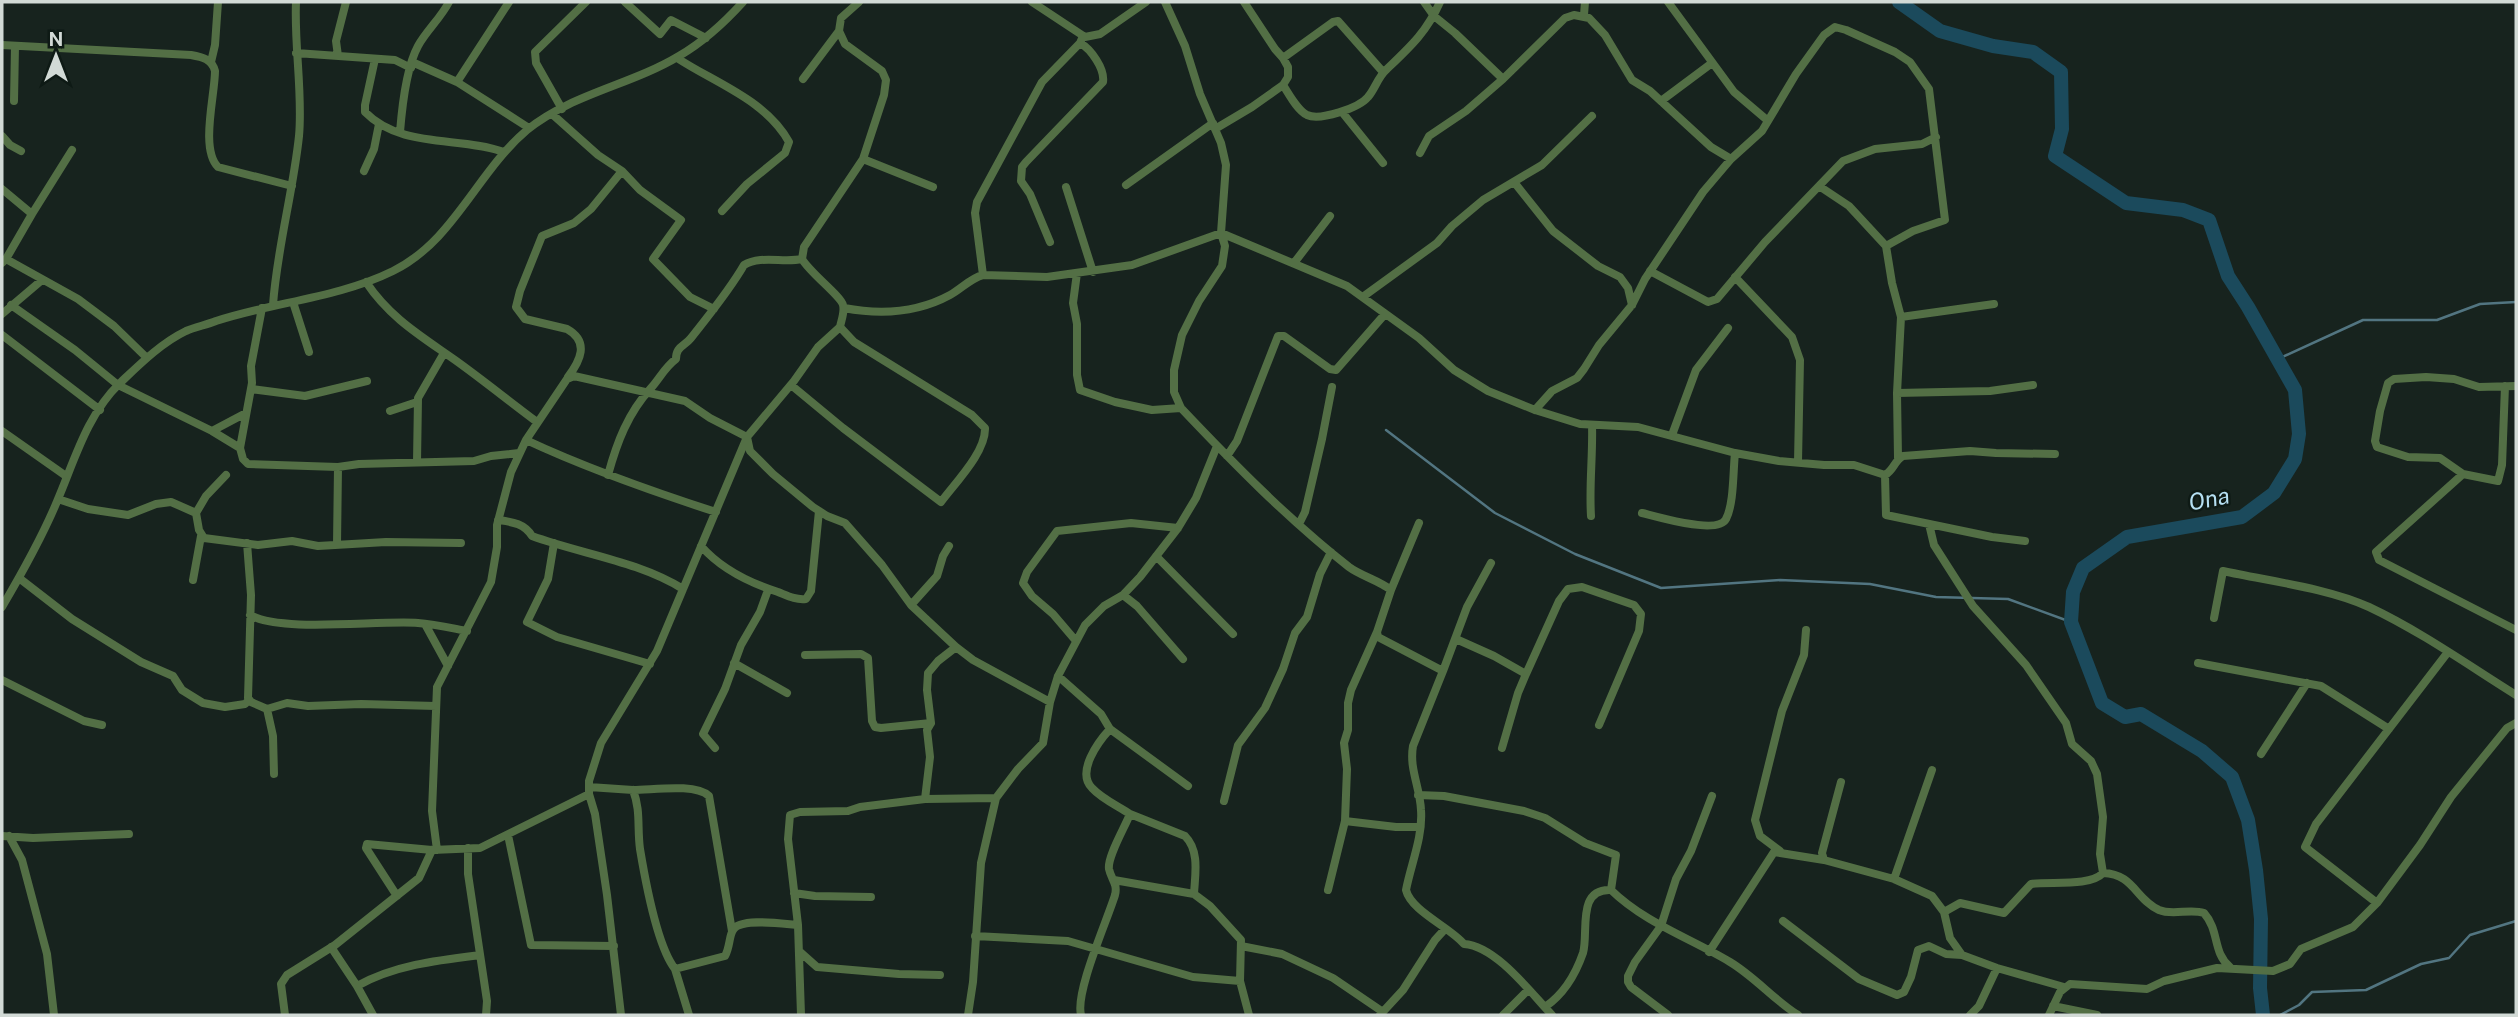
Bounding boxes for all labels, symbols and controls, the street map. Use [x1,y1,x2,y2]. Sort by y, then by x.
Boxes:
north arrow [21,21,91,91]
text: N [49,28,63,50]
water label: Ona [2186,481,2232,516]

